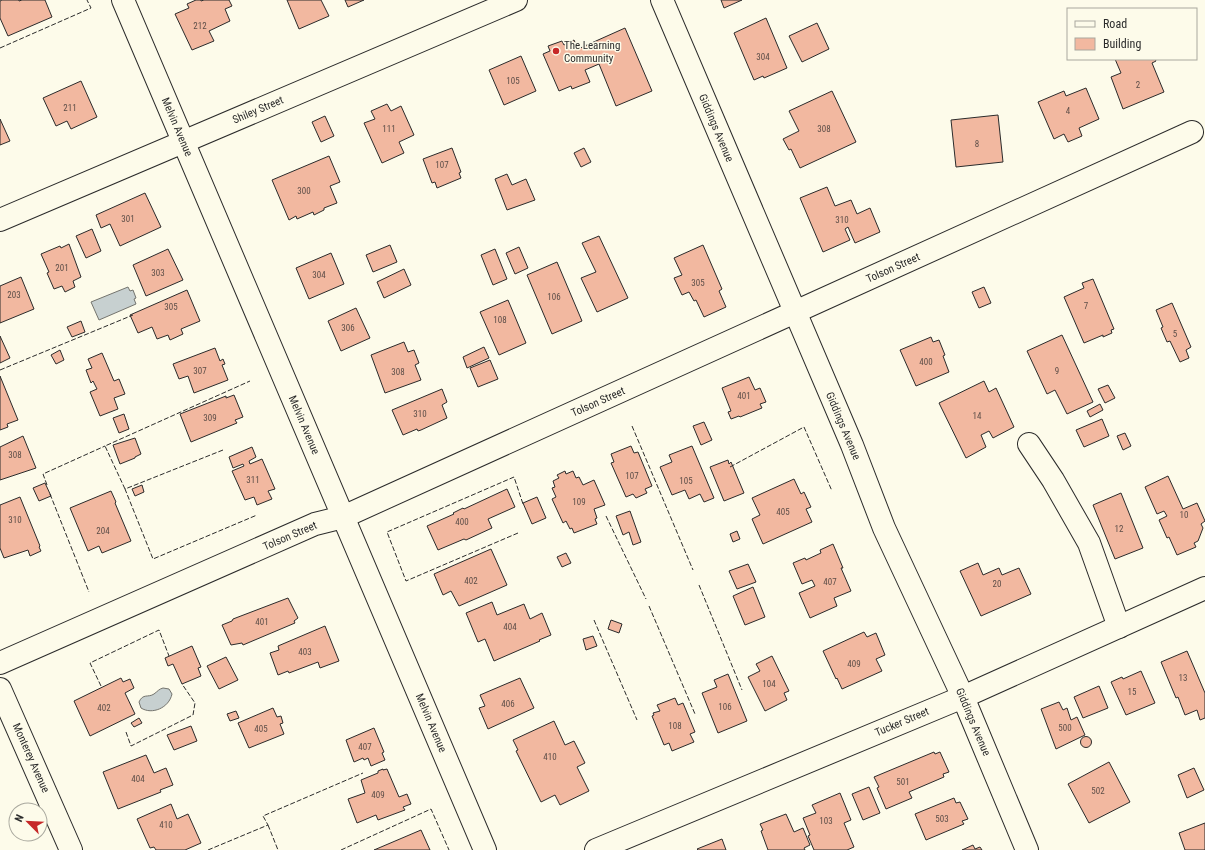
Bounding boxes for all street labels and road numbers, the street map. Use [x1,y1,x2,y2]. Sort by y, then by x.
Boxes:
street label: Giddings Avenue [696,92,736,164]
street label: Shiley Street [231,93,285,127]
street label: Melvin Avenue [159,96,195,158]
street label: Tolson Street [864,250,922,286]
street label: Tolson Street [569,384,627,420]
street label: Giddings Avenue [823,390,863,462]
street label: Melvin Avenue [286,394,322,456]
street label: Tolson Street [261,519,319,553]
street label: Giddings Avenue [953,686,993,758]
street label: Melvin Avenue [413,692,449,754]
street label: Tucker Street [873,705,931,739]
street label: Monterey Avenue [10,721,52,795]

